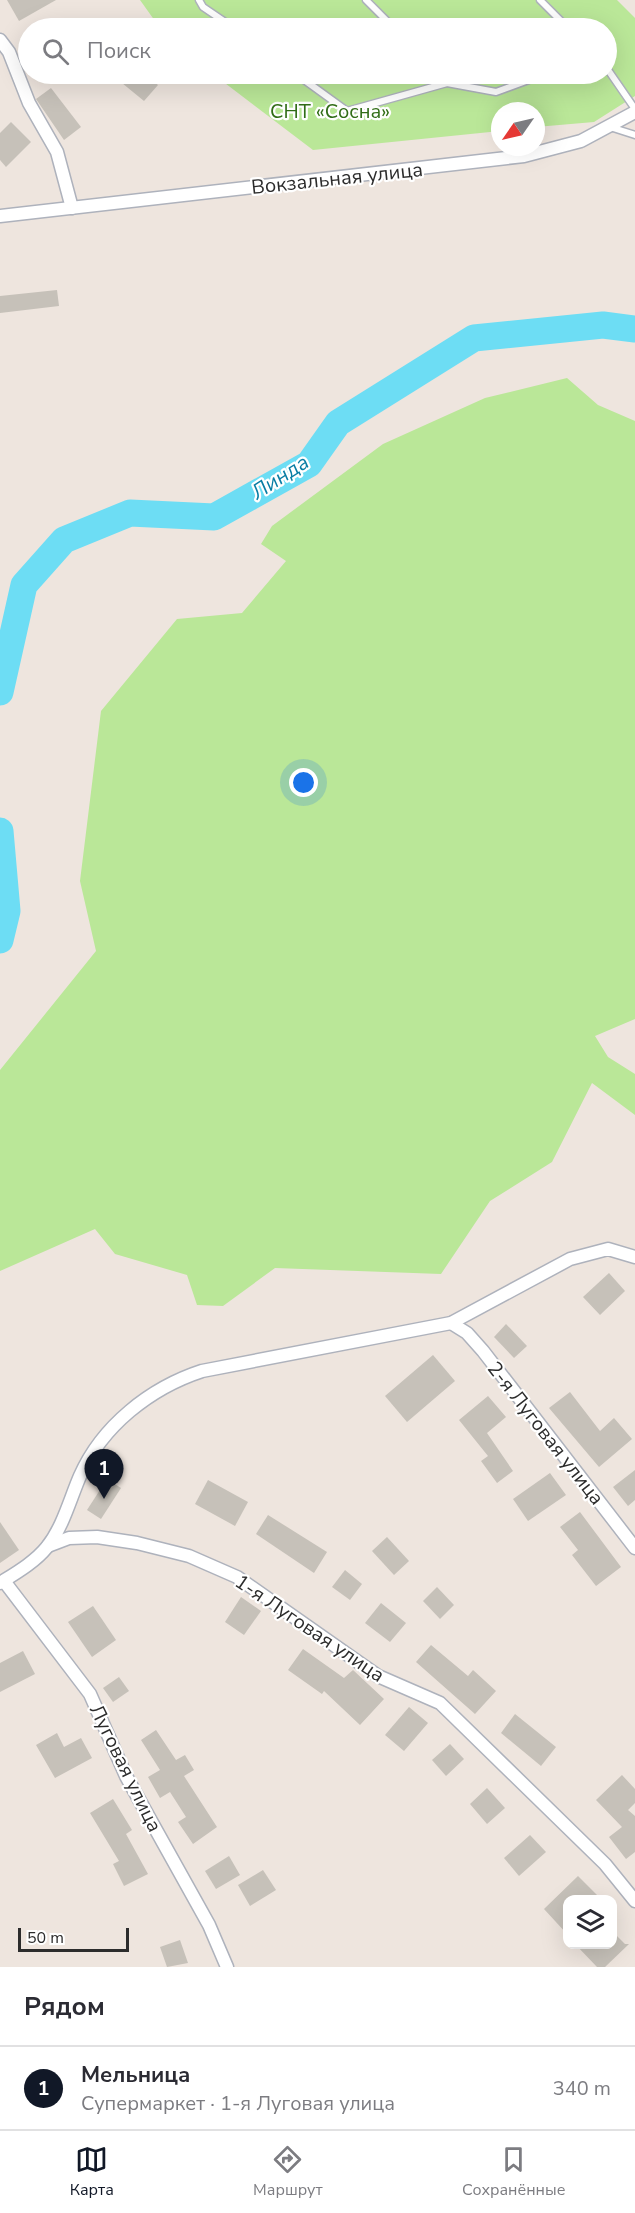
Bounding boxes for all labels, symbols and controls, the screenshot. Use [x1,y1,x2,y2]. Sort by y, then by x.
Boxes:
search box [18,18,617,84]
icon: search [39,35,72,68]
text: Поиск [87,36,151,66]
park label: СНТ «Сосна» [270,98,390,125]
north arrow [491,102,545,156]
street label: Вокзальная улица [250,156,424,201]
water label: Линда [245,448,314,507]
your location [289,768,318,797]
street label: 2-я Луговая улица [481,1356,610,1511]
pin: 1 [84,1450,124,1499]
street label: 1-я Луговая улица [230,1568,390,1689]
street label: Луговая улица [83,1700,168,1836]
map controls [563,1895,617,1949]
button: layers [563,1895,617,1949]
scale bar [18,1925,129,1952]
text: 50 m [27,1927,64,1949]
text: Рядом [24,1989,105,2024]
text: Мельница [81,2060,190,2090]
text: 1 [38,2075,50,2102]
text: 340 m [553,2075,611,2102]
text: Супермаркет · 1-я Луговая улица [81,2090,395,2117]
tab: Карта [70,2143,114,2201]
tab: Маршрут [253,2143,323,2201]
tab: Сохранённые [462,2143,565,2201]

